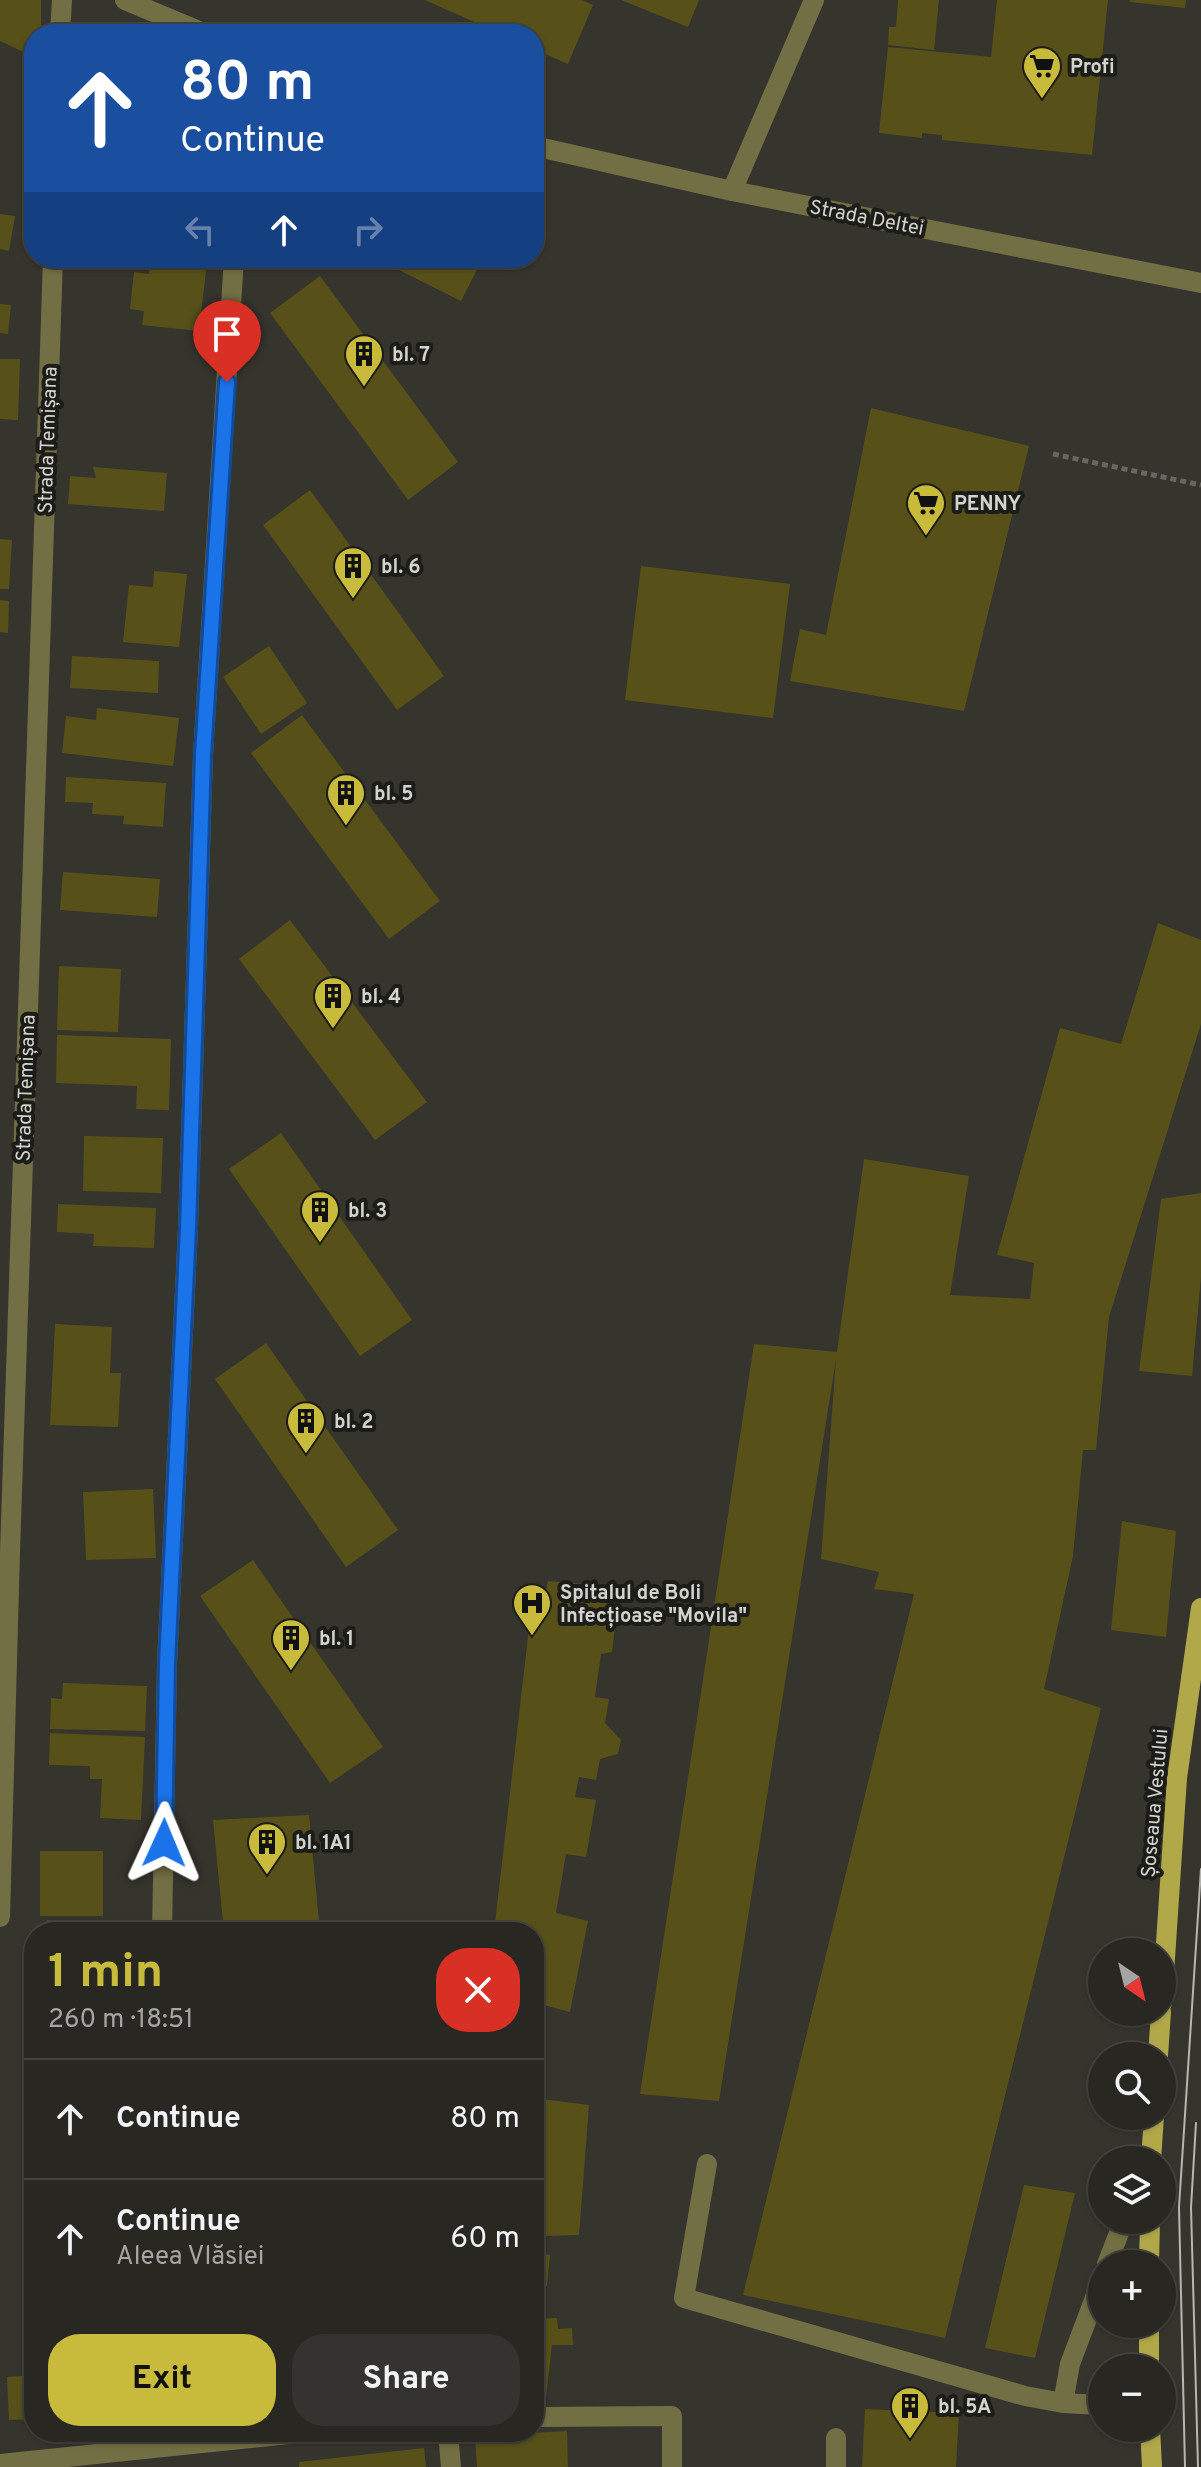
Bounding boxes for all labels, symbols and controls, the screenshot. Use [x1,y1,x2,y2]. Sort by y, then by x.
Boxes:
supermarket icon: Profi [1021,45,1063,100]
text: 80 m [180,50,314,120]
place label: Profi [1070,55,1115,81]
icon: ahead [48,56,152,160]
text: Continue [180,119,325,165]
street label: Strada Deltei [807,195,926,243]
icon: left [178,208,222,252]
icon: ahead [262,208,306,252]
icon: right [346,208,390,252]
pin [193,300,261,382]
icon: arrive [205,312,249,356]
building icon: bl. 7 [343,333,385,388]
place label: bl. 7 [392,343,430,369]
street label: Strada Temișana [33,366,65,514]
supermarket icon: PENNY [905,482,947,537]
place label: PENNY [954,492,1021,518]
building icon: bl. 6 [332,545,374,600]
place label: bl. 6 [381,555,421,581]
building icon: bl. 5 [325,772,367,827]
place label: bl. 5 [374,782,413,808]
building icon: bl. 4 [312,975,354,1030]
place label: bl. 4 [361,985,401,1011]
street label: Strada Temișana [11,1014,43,1162]
building icon: bl. 3 [299,1189,341,1244]
place label: bl. 3 [348,1199,387,1225]
building icon: bl. 2 [285,1400,327,1455]
place label: bl. 2 [334,1410,373,1436]
place label: Spitalul de Boli Infecțioase "Movila" [560,1581,747,1630]
hospital icon: Spitalul de Boli Infecțioase "Movila" [511,1582,553,1637]
building icon: bl. 1 [270,1617,312,1672]
place label: bl. 1 [319,1627,354,1653]
street label: Șoseaua Vestului [1137,1728,1175,1879]
position arrow [122,1801,206,1885]
building icon: bl. 1A1 [246,1821,288,1876]
place label: bl. 1A1 [295,1831,352,1857]
north arrow [1088,1938,1176,2026]
map controls [1088,1938,1176,2442]
text: 1 min [48,1944,163,2004]
button: close [436,1948,520,2032]
text: 260 m · 18:51 [48,2004,194,2037]
button: search [1088,2042,1176,2130]
icon: ahead [48,2097,92,2141]
text: Continue [116,2101,241,2138]
text: 80 m [450,2101,520,2138]
button: layers [1088,2146,1176,2234]
text: Continue [116,2204,241,2241]
icon: ahead [48,2217,92,2261]
text: 60 m [450,2221,520,2258]
text: Aleea Vlăsiei [116,2241,264,2274]
button: + [1088,2250,1176,2338]
button: Exit [48,2334,276,2426]
button: Share [292,2334,520,2426]
button: − [1088,2354,1176,2442]
building icon: bl. 5A [889,2385,931,2440]
place label: bl. 5A [938,2395,991,2421]

